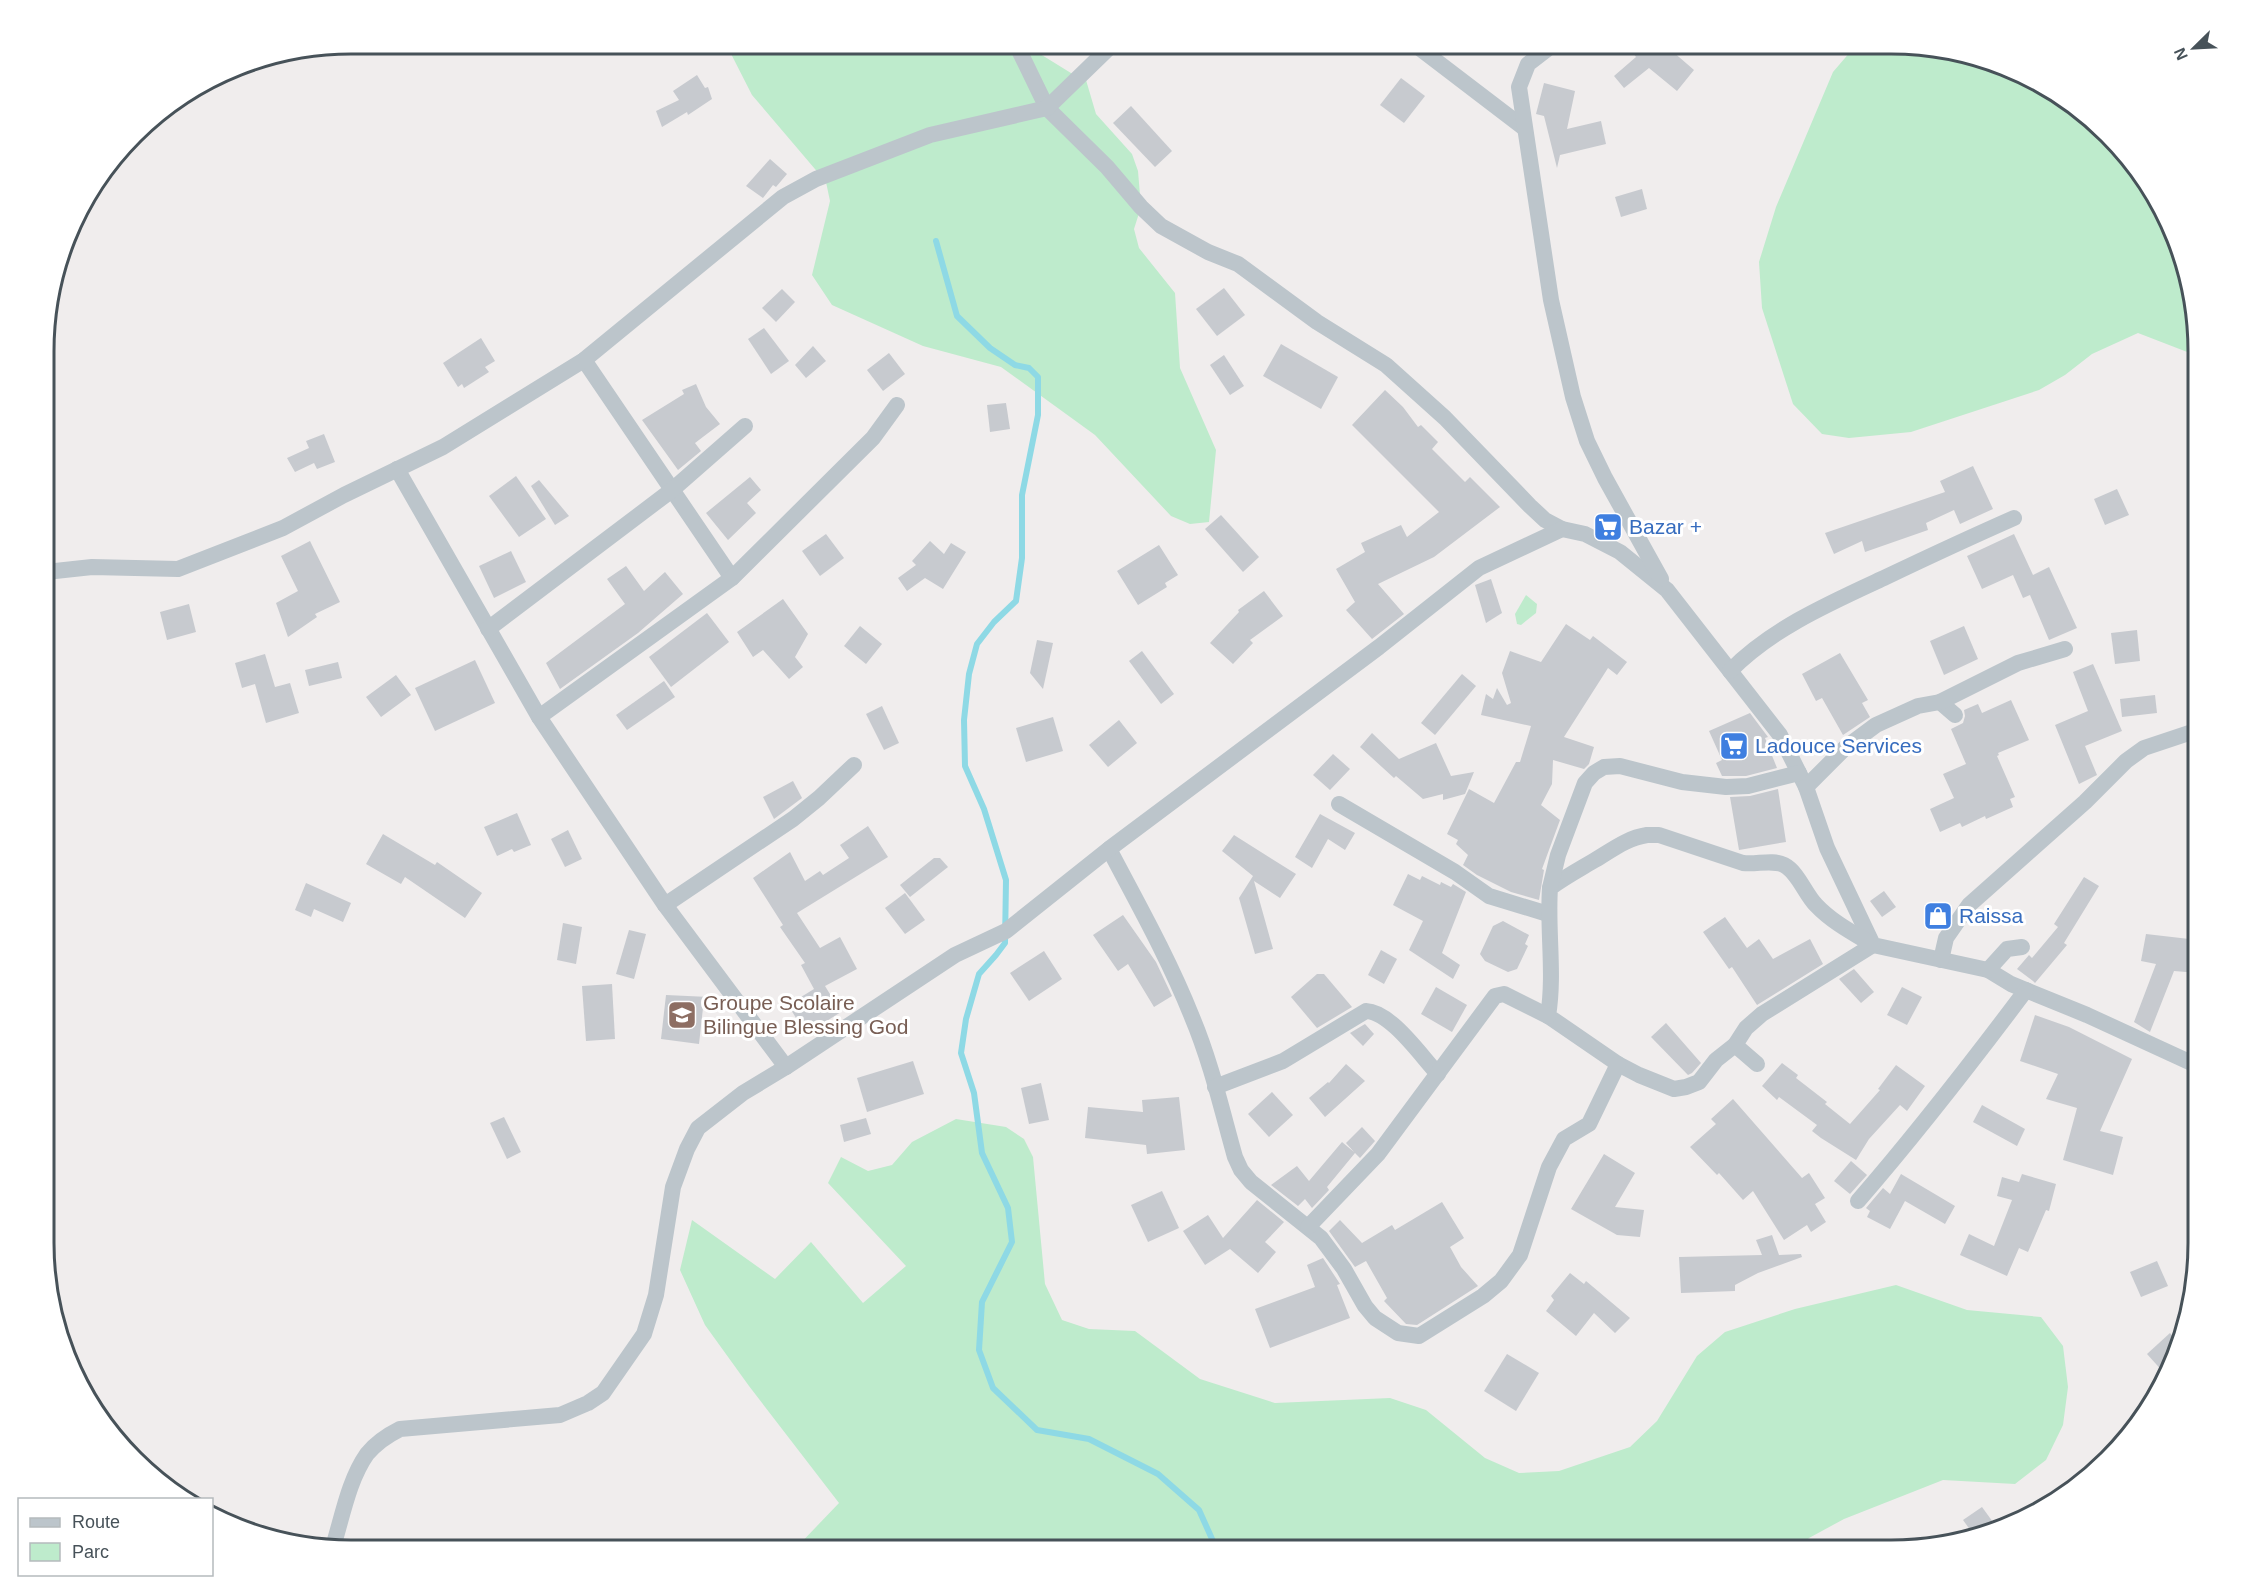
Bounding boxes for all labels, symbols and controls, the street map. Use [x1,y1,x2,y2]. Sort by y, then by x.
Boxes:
north arrow [2164,18,2224,78]
text: N [2171,45,2191,63]
supermarket icon: Bazar + [1592,511,1624,543]
place label: Bazar + [1629,515,1702,538]
supermarket icon: Ladouce Services [1718,730,1750,762]
place label: Ladouce Services [1755,734,1922,757]
shop icon: Raissa [1922,900,1954,932]
place label: Raissa [1959,904,2024,927]
place label: Groupe Scolaire Bilingue Blessing God [703,991,908,1038]
school or university icon: Groupe Scolaire Bilingue Blessing God [666,999,698,1031]
legend [18,1498,213,1576]
text: Route [72,1512,120,1532]
text: Parc [72,1542,109,1562]

